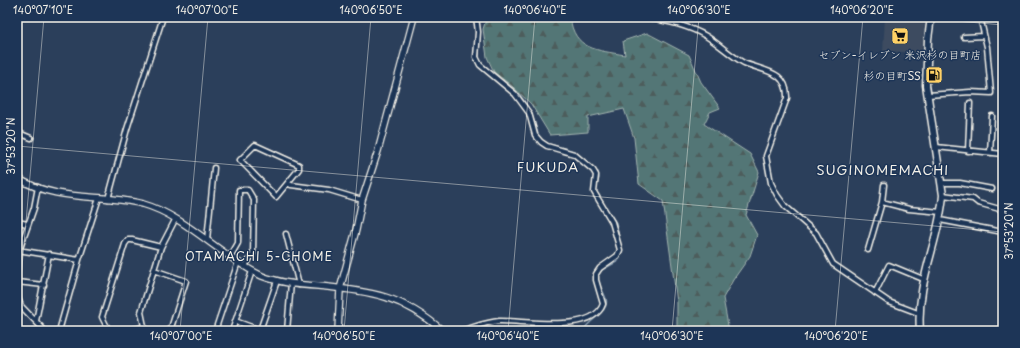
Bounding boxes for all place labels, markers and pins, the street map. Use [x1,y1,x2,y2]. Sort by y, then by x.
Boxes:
supermarket icon: セブン-イレブン 米沢杉の目町店 [890,26,910,46]
place label: セブン-イレブン 米沢杉の目町店 [819,46,981,63]
fuel station icon: 杉の目町SS [924,65,944,85]
place label: 杉の目町SS [863,67,921,84]

